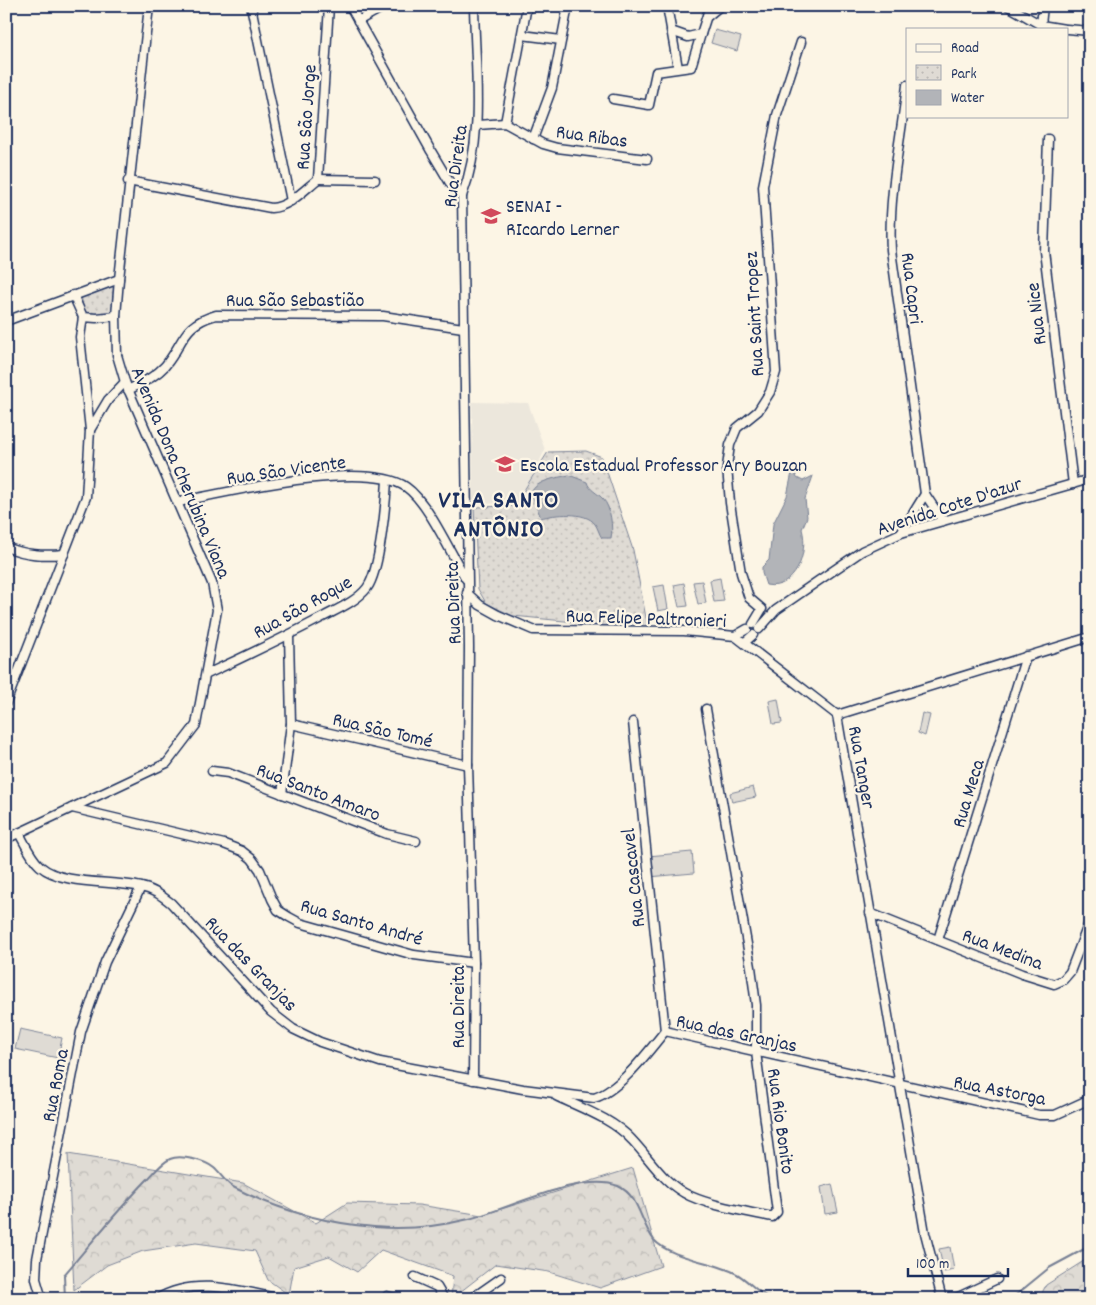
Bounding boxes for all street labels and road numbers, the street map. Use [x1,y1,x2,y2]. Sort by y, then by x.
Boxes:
street label: Rua São Jorge [290,63,326,171]
street label: Rua Ribas [554,119,629,157]
street label: Rua Direita [437,123,477,209]
street label: Rua Saint Tropez [739,250,773,377]
street label: Rua Capri [892,251,928,326]
street label: Rua Nice [1020,281,1056,346]
street label: Rua São Sebastião [226,288,364,316]
street label: Avenida Dona Cherubina Viana [122,363,237,584]
street label: Rua São Vicente [225,450,348,494]
street label: Avenida Cote D'azur [874,471,1027,545]
street label: Rua Direita [440,560,470,645]
street label: Rua São Roque [249,570,358,647]
street label: Rua Felipe Paltronieri [565,603,727,637]
street label: Rua São Tomé [329,707,435,757]
street label: Rua Tanger [839,724,881,812]
street label: Rua Meca [946,756,994,832]
street label: Rua Santo Amaro [252,757,384,830]
street label: Rua Cascavel [616,827,654,929]
street label: Rua Santo André [297,893,426,955]
street label: Rua das Granjas [197,911,303,1019]
street label: Rua Medina [957,923,1047,979]
street label: Rua Direita [446,965,474,1048]
street label: Rua das Granjas [673,1008,800,1061]
street label: Rua Roma [36,1046,78,1125]
street label: Rua Rio Bonito [758,1067,800,1176]
street label: Rua Astorga [951,1069,1049,1115]

